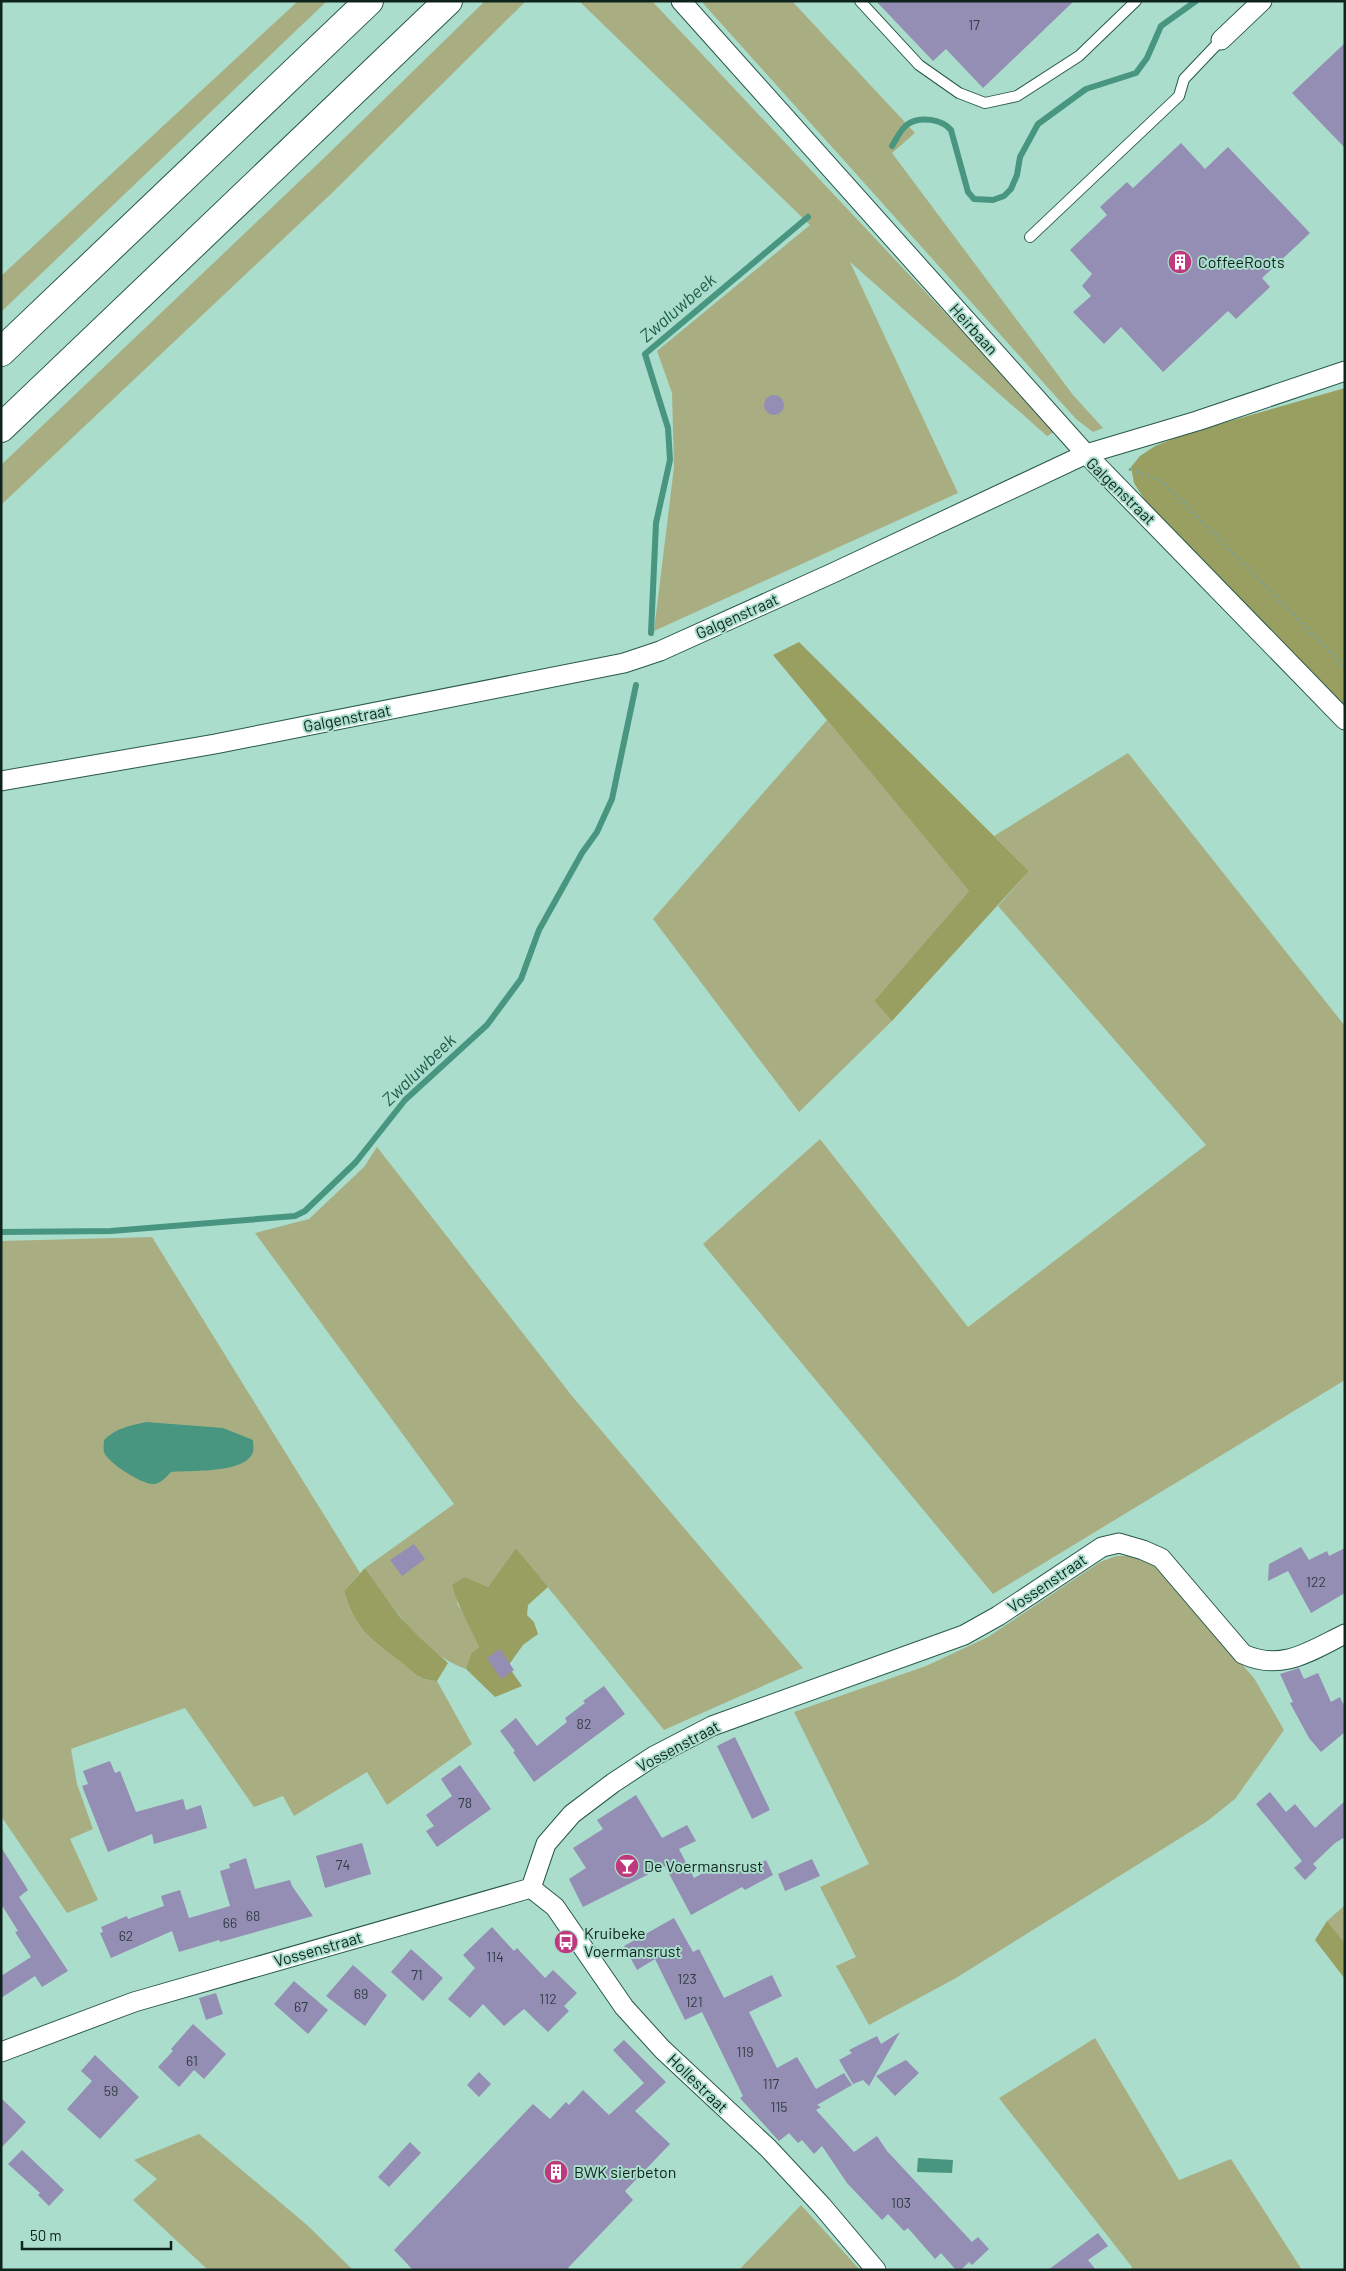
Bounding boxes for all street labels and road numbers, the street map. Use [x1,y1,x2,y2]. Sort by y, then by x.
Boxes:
street label: Heirbaan [946,299,1002,358]
street label: Galgenstraat [1083,453,1160,528]
street label: Galgenstraat [692,589,781,642]
street label: Galgenstraat [302,700,392,735]
street label: Vossenstraat [1004,1549,1090,1616]
street label: Vossenstraat [633,1716,722,1775]
street label: Vossenstraat [271,1927,364,1970]
street label: Hollestraat [664,2049,732,2116]

